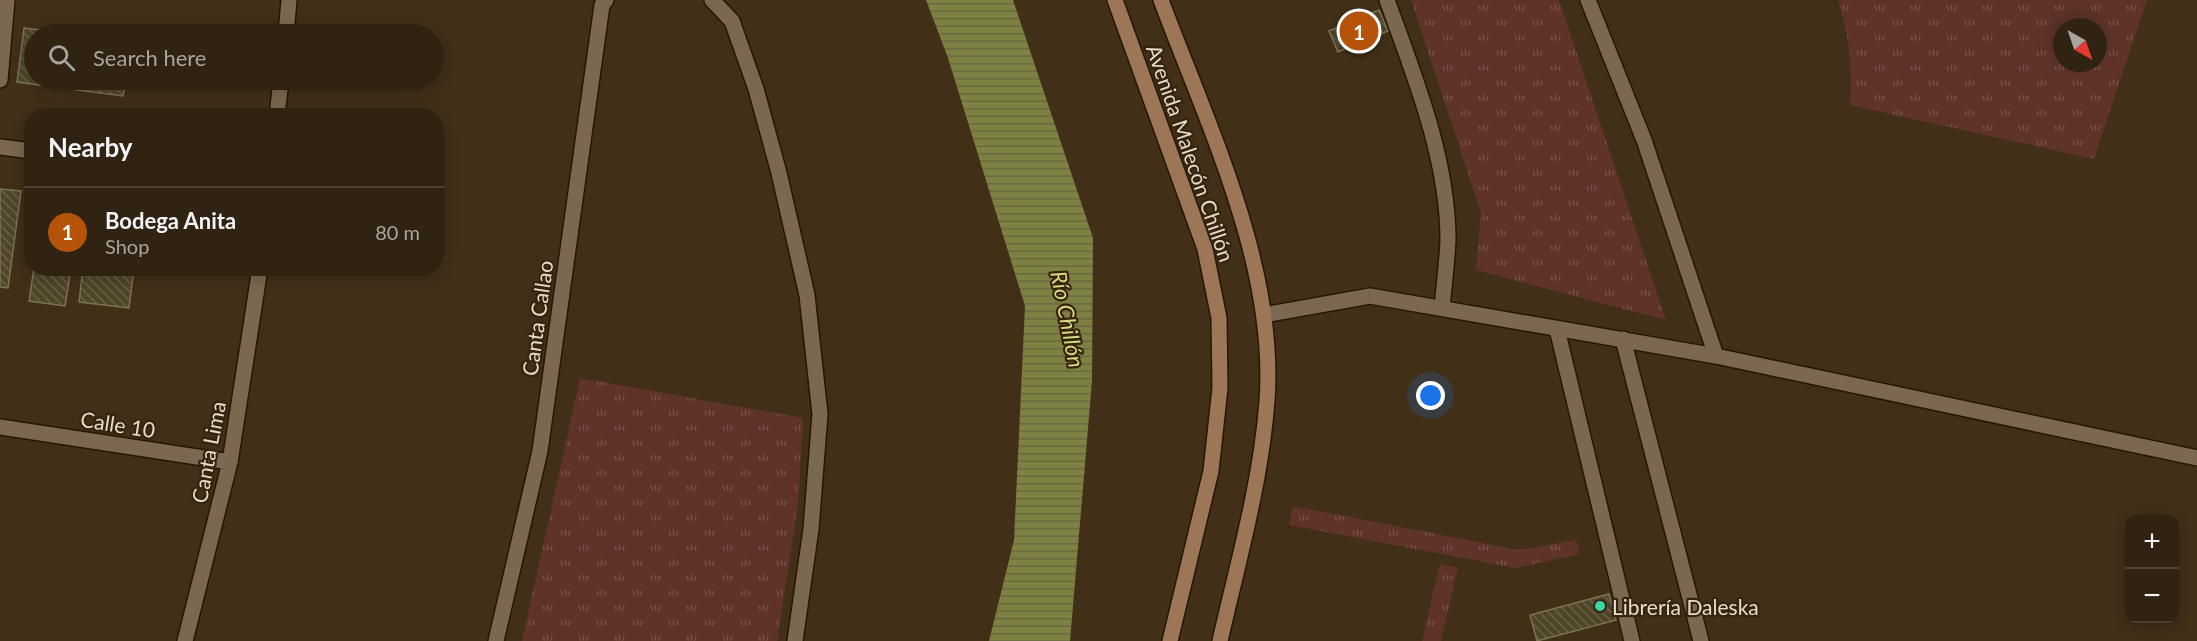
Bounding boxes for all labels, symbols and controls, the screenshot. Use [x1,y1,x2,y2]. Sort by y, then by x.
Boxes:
pin: 1 [1340,9,1378,54]
north arrow [2053,18,2107,72]
search box [24,24,444,90]
icon: search [45,41,78,74]
street label: Avenida Malecón Chillón [1142,41,1240,265]
text: Search here [93,44,206,71]
text: Nearby [48,131,133,163]
text: Bodega Anita [105,207,236,234]
text: 1 [62,220,73,244]
text: 80 m [375,220,420,244]
text: Shop [105,234,149,258]
street label: Canta Callao [517,259,557,377]
water label: Río Chillón [1045,268,1091,370]
your location [1416,381,1445,410]
street label: Canta Lima [186,399,230,505]
street label: Calle 10 [79,406,157,442]
map controls [2125,515,2179,623]
button: + [2125,515,2179,569]
button: − [2125,569,2179,623]
place label: Librería Daleska [1612,594,1759,619]
marker: Librería Daleska [1593,599,1607,613]

